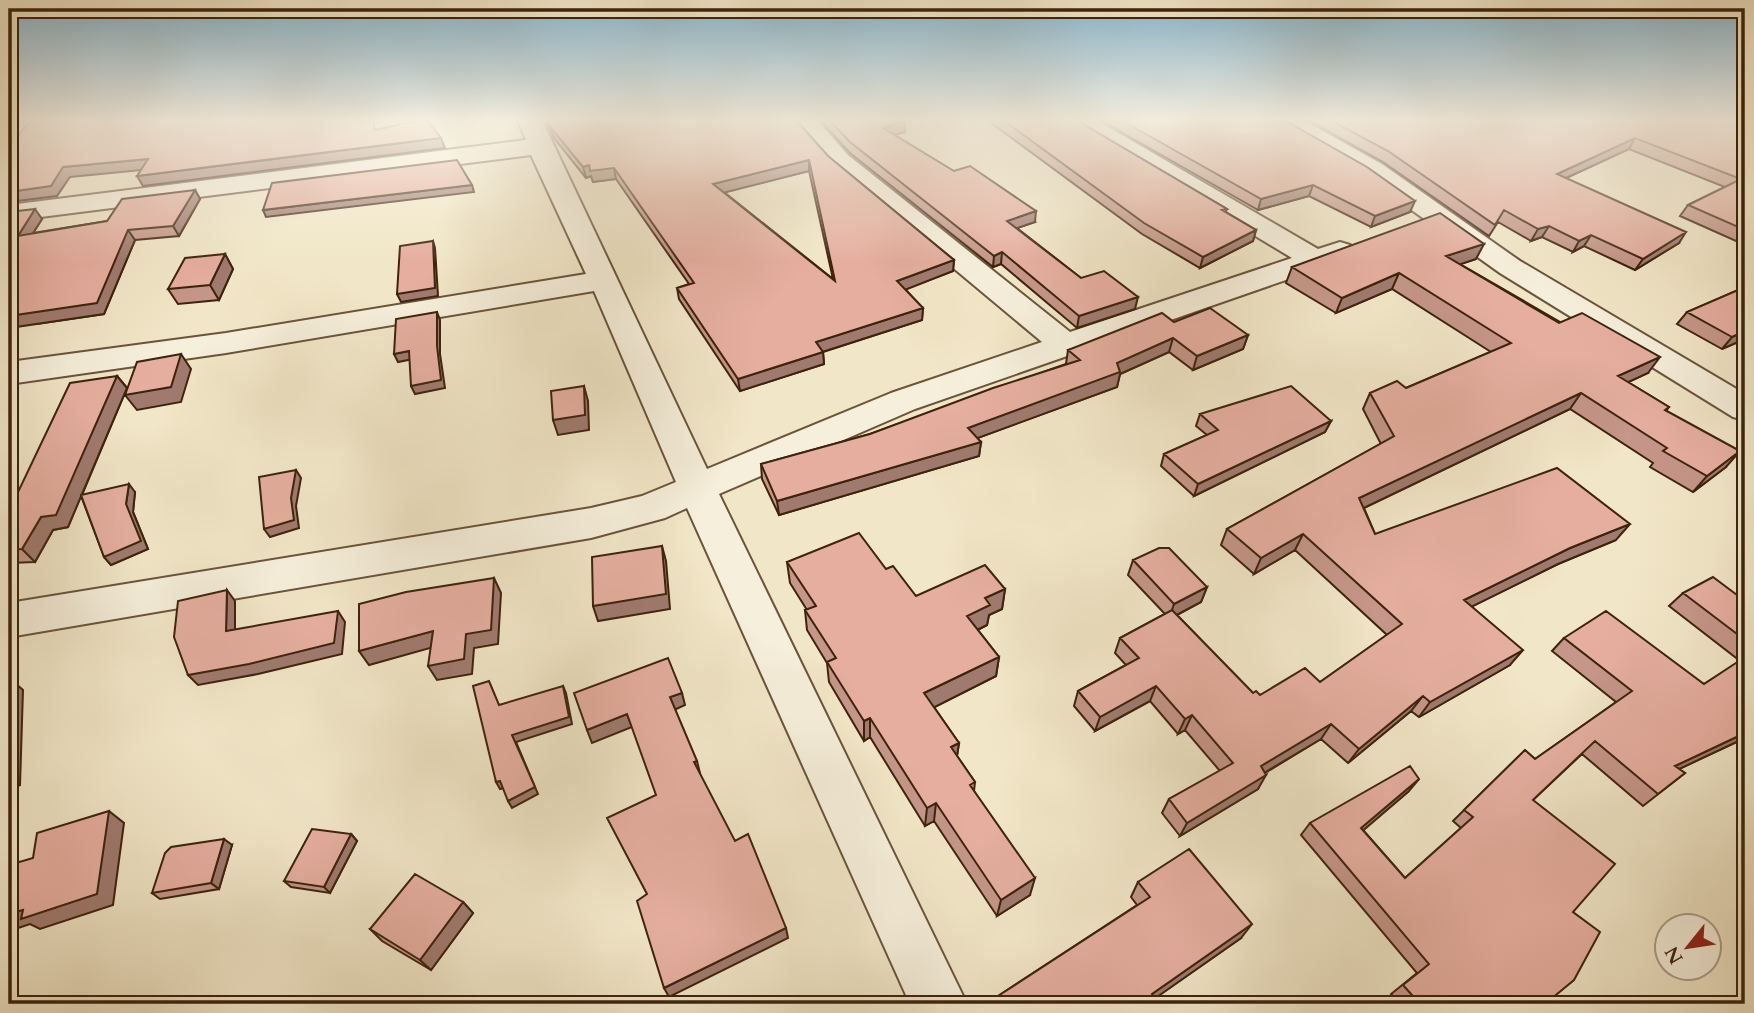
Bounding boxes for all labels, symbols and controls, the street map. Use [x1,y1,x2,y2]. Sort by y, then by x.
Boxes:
north arrow [1652,912,1722,982]
text: N [1659,941,1690,969]

